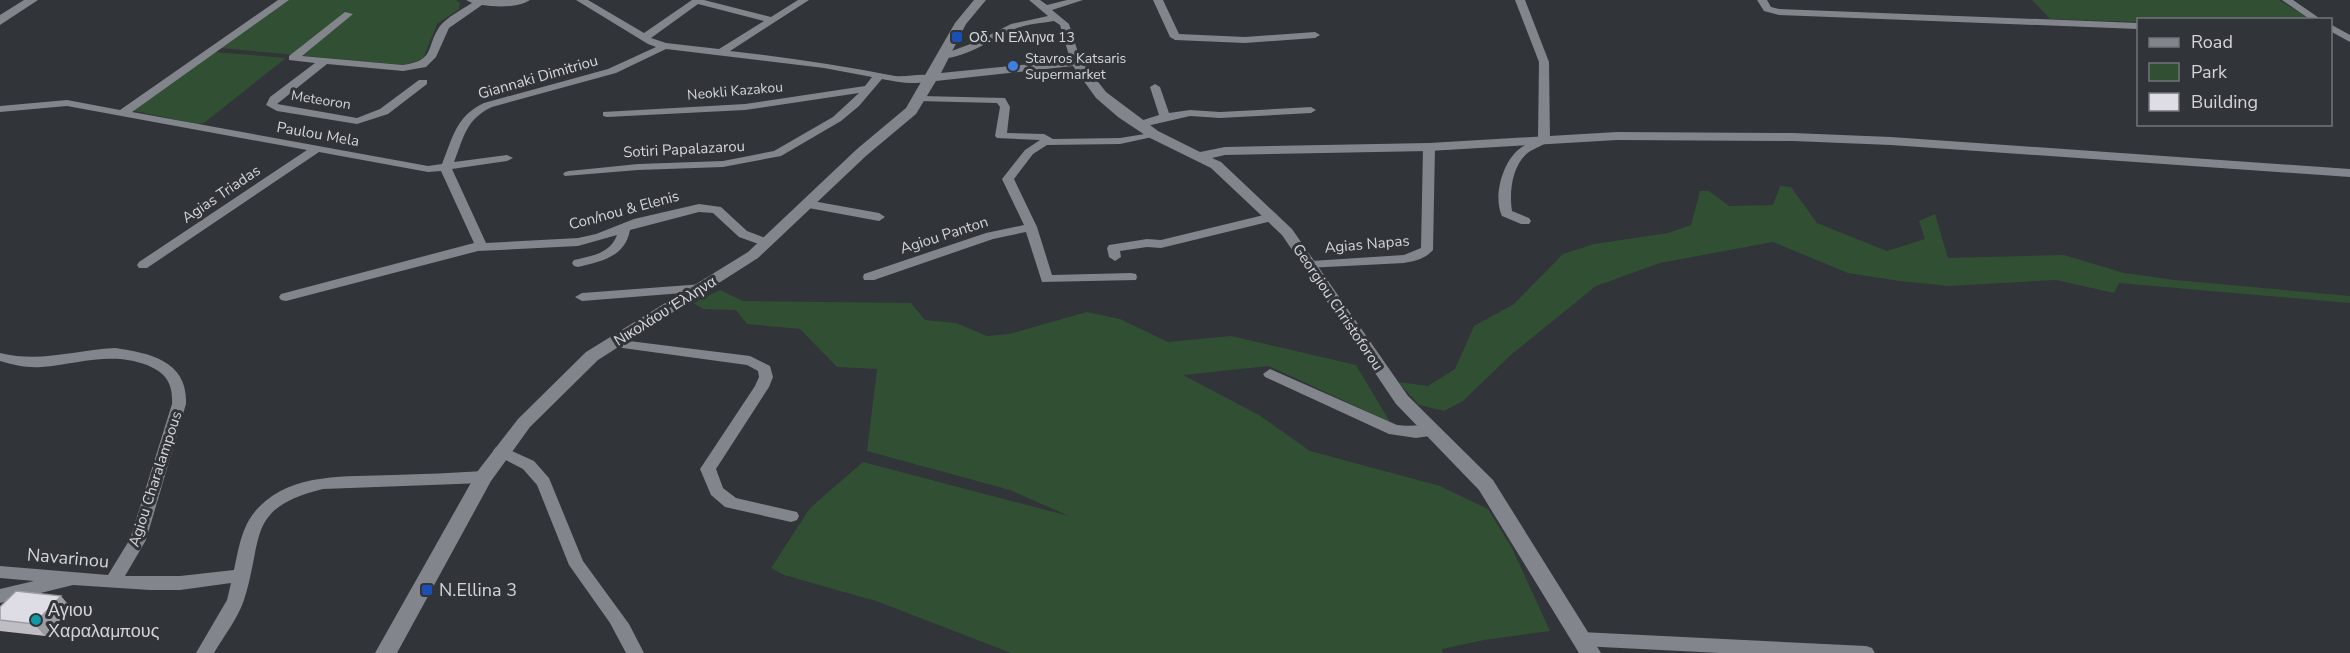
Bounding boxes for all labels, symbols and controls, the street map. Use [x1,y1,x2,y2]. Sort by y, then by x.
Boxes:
legend [2137,18,2332,126]
place label: Οδ. Ν Ελληνα 13 [969,28,1075,47]
marker: Οδ. Ν Ελληνα 13 [950,30,964,44]
text: Road [2191,30,2233,54]
place label: Stavros Katsaris Supermarket [1025,49,1127,84]
street label: Giannaki Dimitriou [476,50,600,104]
marker: Stavros Katsaris Supermarket [1006,59,1020,73]
text: Park [2191,60,2228,84]
street label: Neokli Kazakou [686,77,784,105]
street label: Meteoron [290,86,352,114]
text: Building [2191,90,2258,114]
street label: Paulou Mela [275,117,361,151]
street label: Sotiri Papalazarou [623,136,745,162]
street label: Agias Triadas [178,160,264,228]
street label: Con/nou & Elenis [567,186,681,234]
street label: Agiou Panton [897,211,991,259]
street label: Agias Napas [1324,230,1410,258]
street label: Georgiou Christoforou [1288,240,1388,374]
street label: Νικολάου Έλληνα [610,271,720,351]
street label: Agiou Charalampous [124,409,186,549]
street label: Navarinou [26,542,110,574]
place label: N.Ellina 3 [439,578,517,602]
marker: N.Ellina 3 [420,583,434,597]
place label: Αγιου Χαραλαμπους [48,598,160,643]
marker: Αγιου Χαραλαμπους [29,613,43,627]

